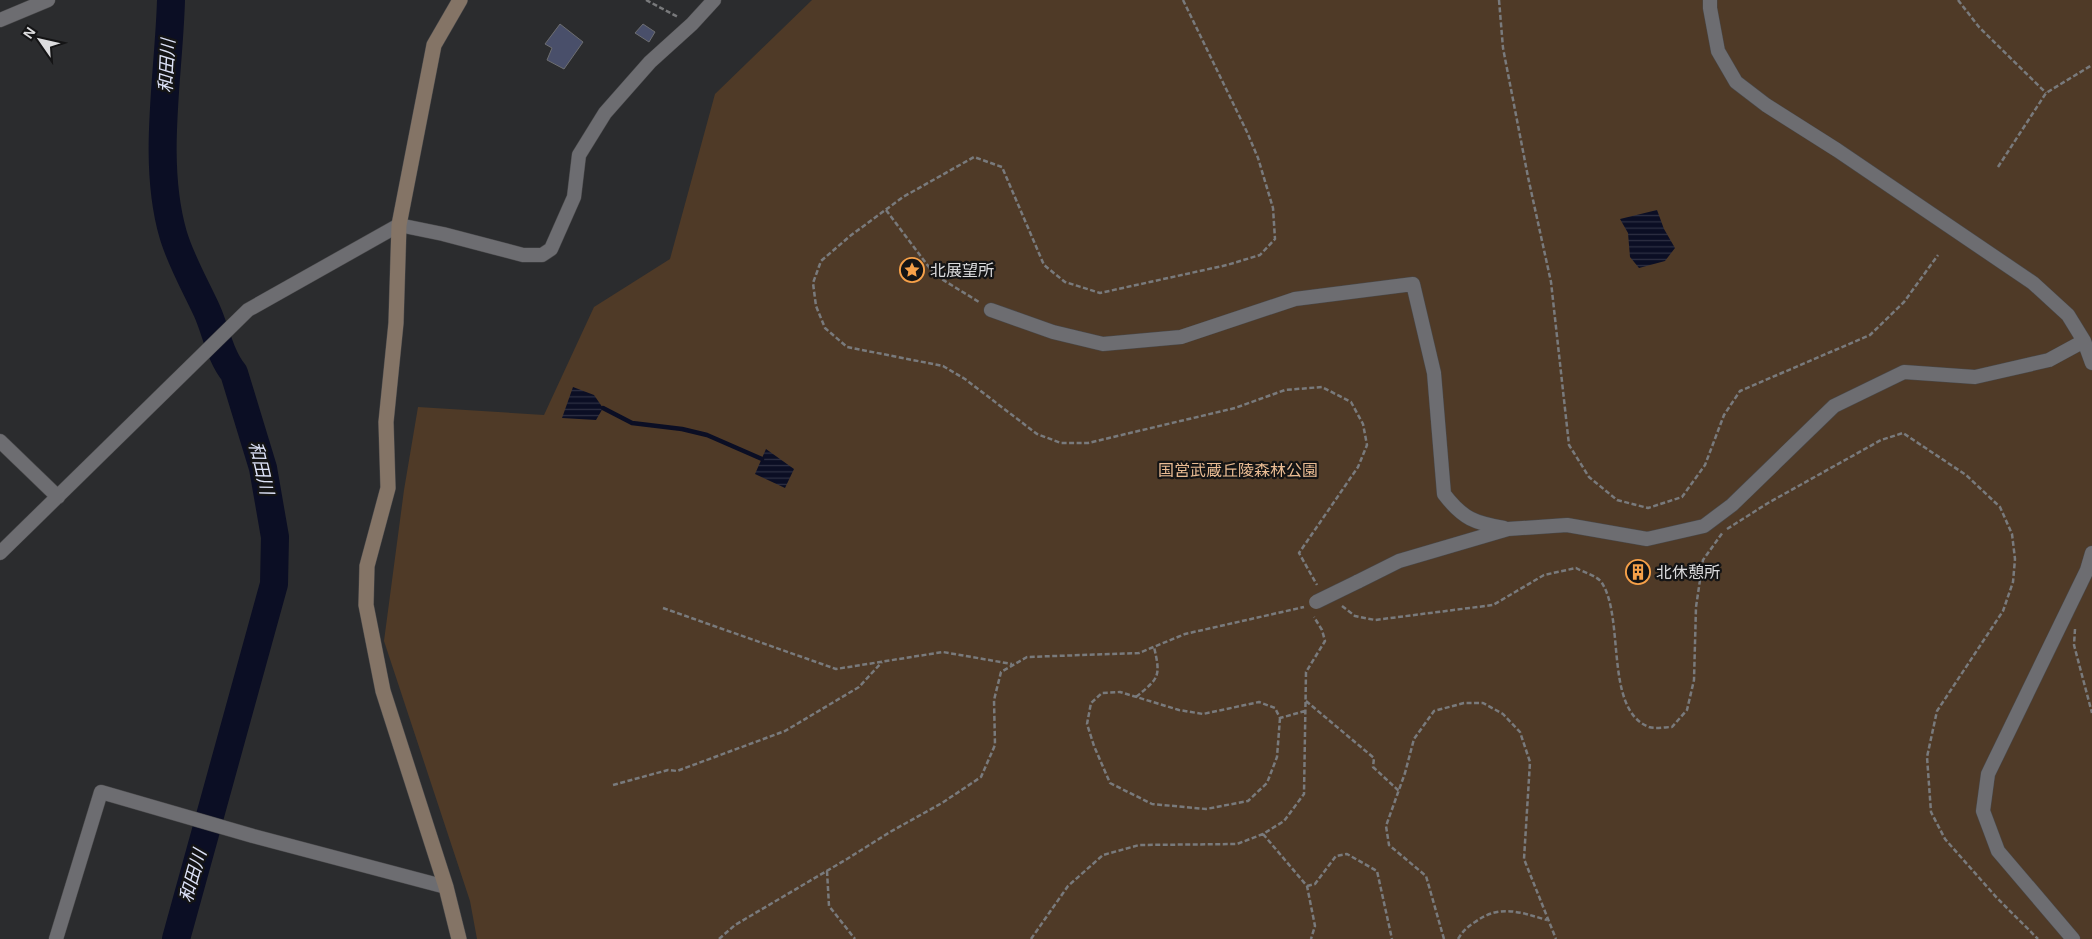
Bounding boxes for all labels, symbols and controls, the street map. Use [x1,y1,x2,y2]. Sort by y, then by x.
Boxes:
north arrow [15,15,65,65]
text: N [20,24,39,41]
water label: 和田川 [156,37,179,93]
place icon: 北展望所 [899,257,925,283]
place label: 北展望所 [930,262,994,279]
water label: 和田川 [245,439,277,499]
park label: 国営武蔵丘陵森林公園 [1158,462,1318,479]
building icon: 北休憩所 [1625,559,1651,585]
place label: 北休憩所 [1656,563,1720,581]
water label: 和田川 [176,845,211,905]

